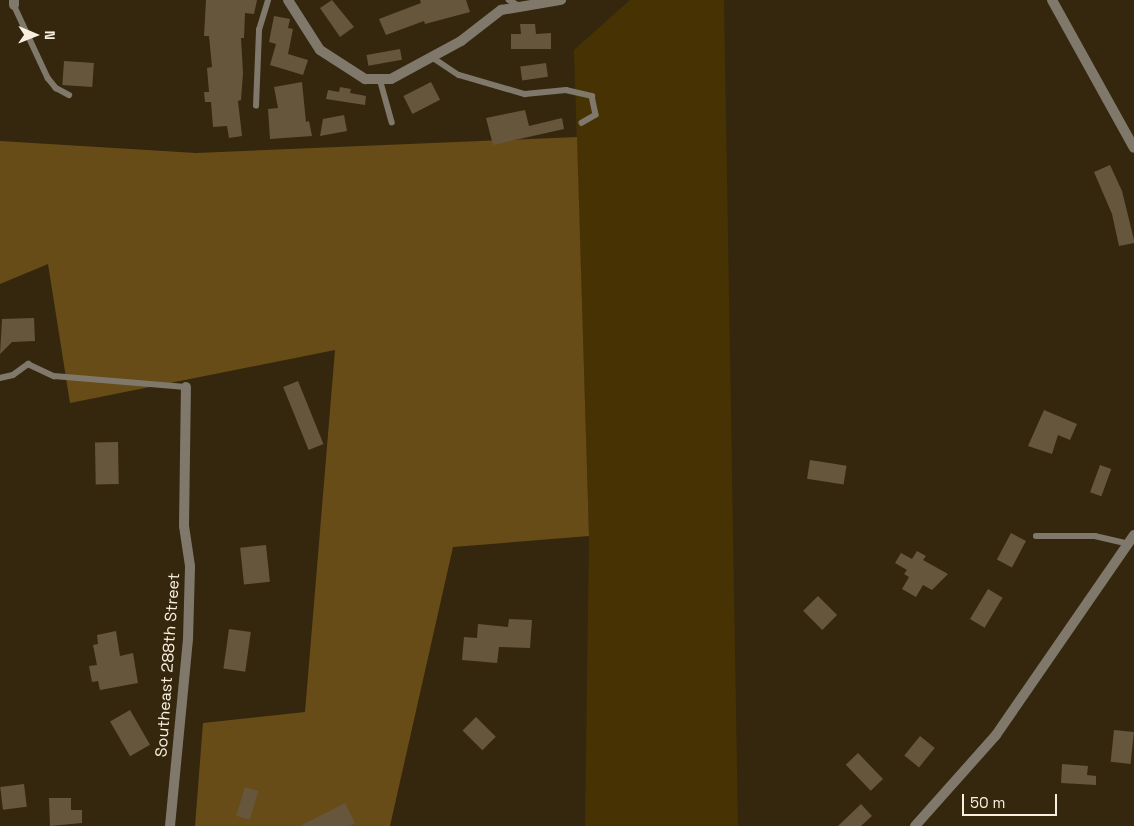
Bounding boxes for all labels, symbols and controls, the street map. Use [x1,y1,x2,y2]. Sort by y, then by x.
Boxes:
north arrow [10,10,60,60]
text: N [41,30,59,40]
street label: Southeast 288th Street [152,572,184,758]
scale bar [964,784,1059,816]
text: 50 m [970,793,1005,812]

